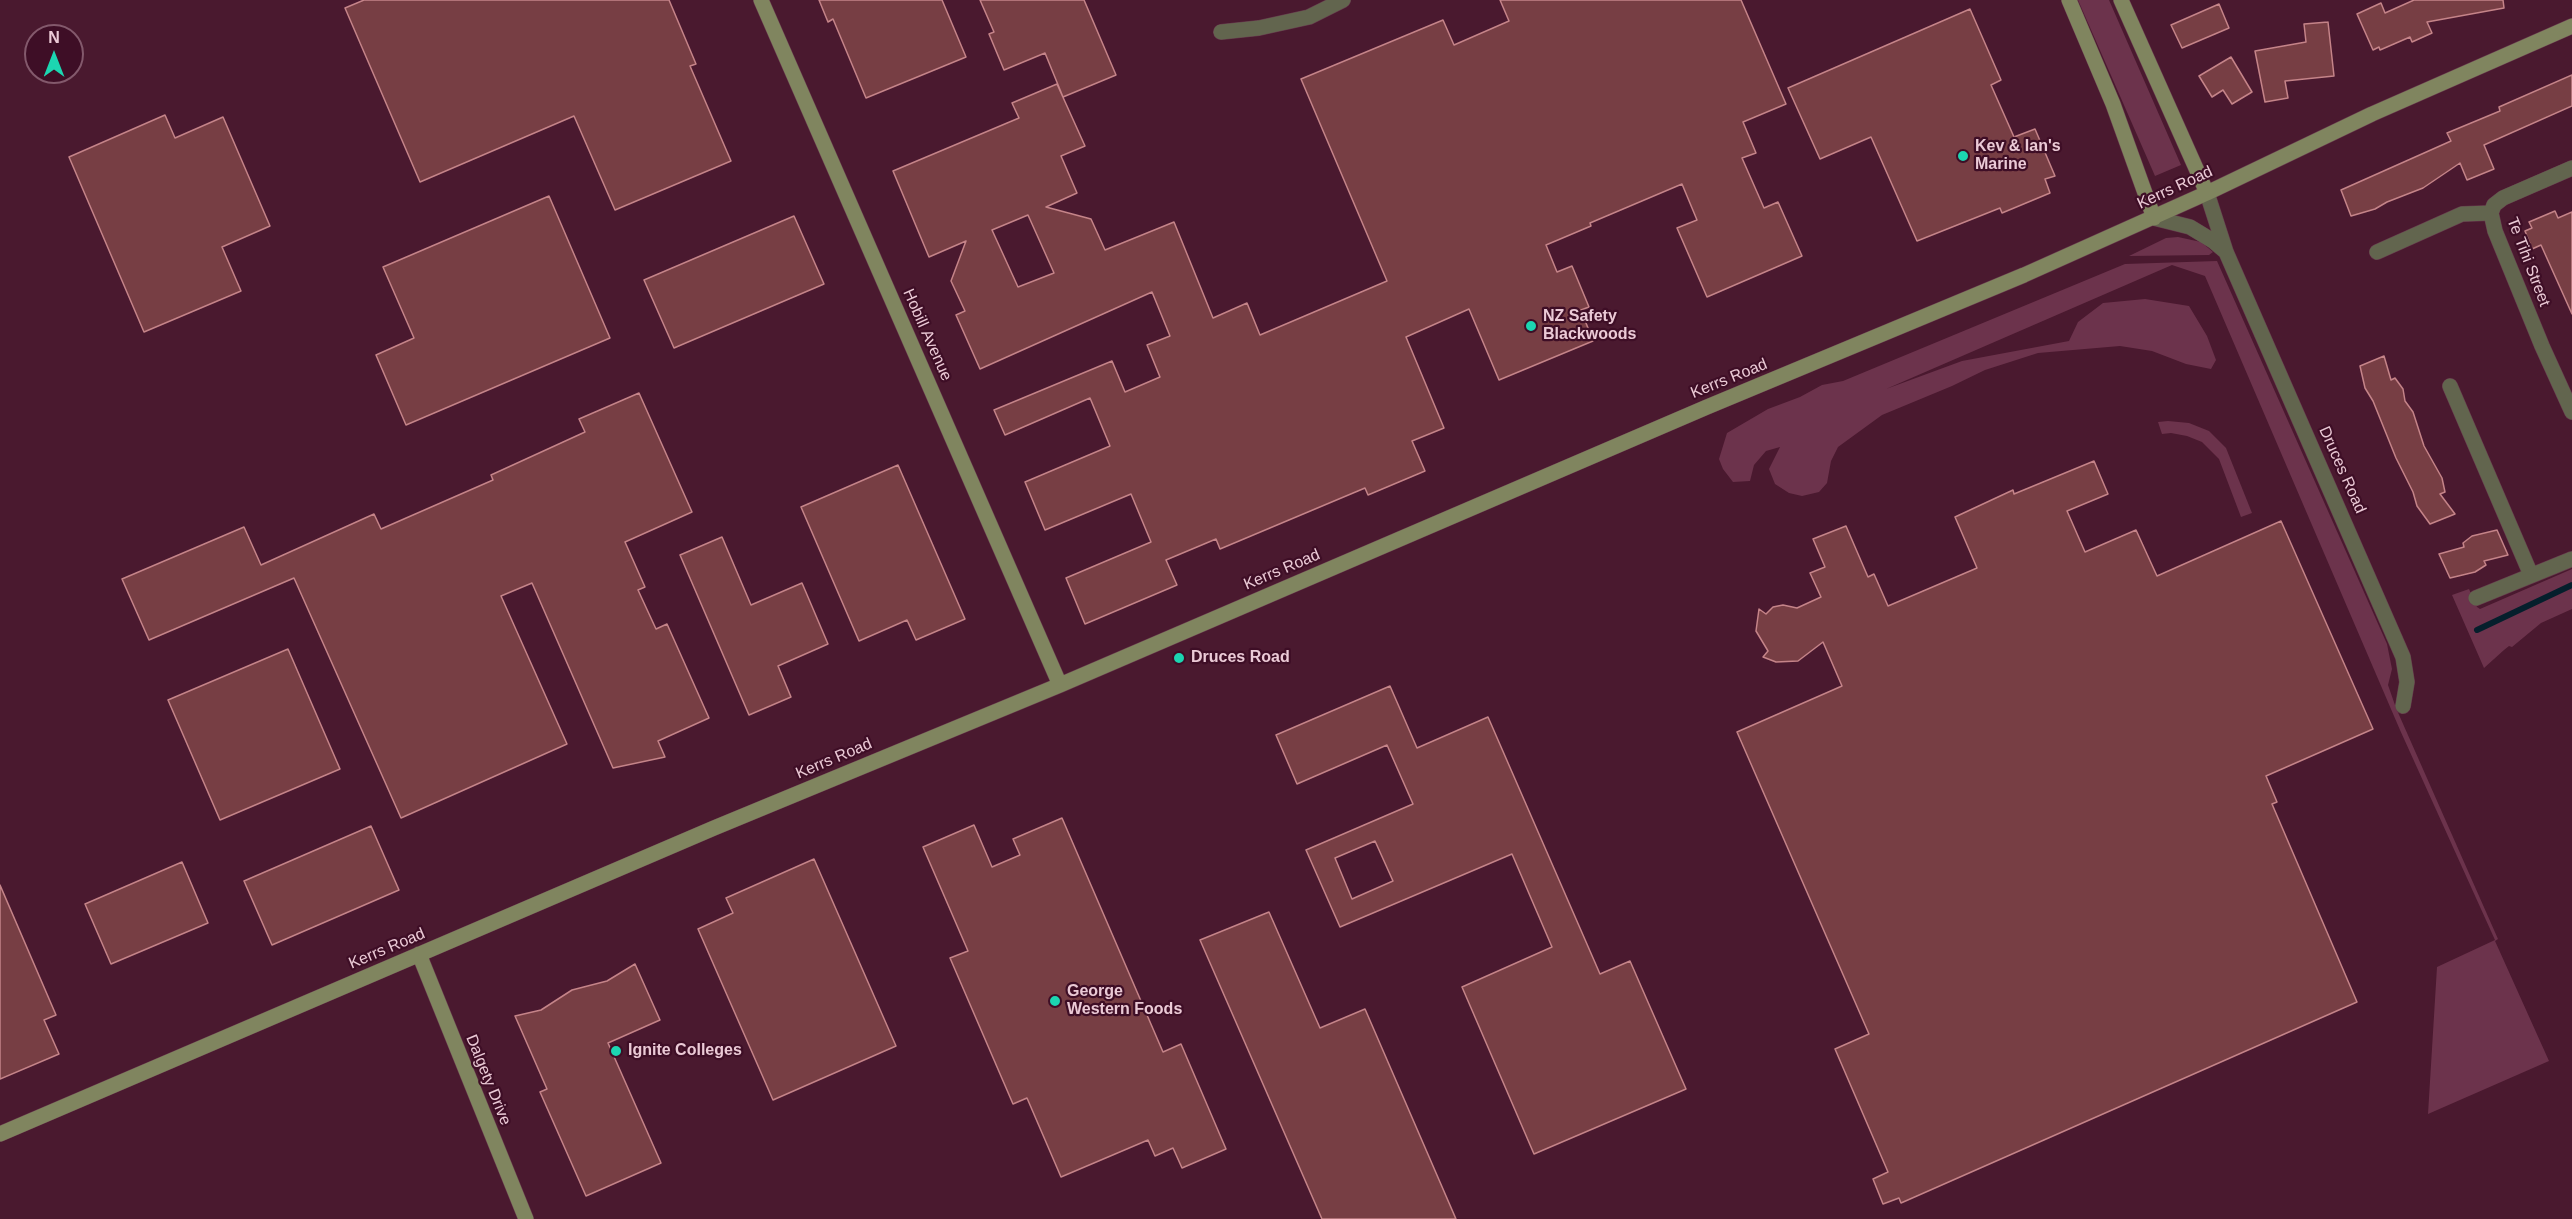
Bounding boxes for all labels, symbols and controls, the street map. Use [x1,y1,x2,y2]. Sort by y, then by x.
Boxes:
north arrow [24,24,84,84]
text: N [48,29,60,46]
place label: Kev & Ian's Marine [1975,137,2061,175]
marker: Kev & Ian's Marine [1956,149,1970,163]
street label: Kerrs Road [2134,162,2216,214]
street label: Te Tihi Street [2502,215,2554,309]
street label: Hobill Avenue [898,286,956,384]
place label: NZ Safety Blackwoods [1543,307,1636,345]
marker: NZ Safety Blackwoods [1524,319,1538,333]
street label: Kerrs Road [1688,355,1770,403]
street label: Druces Road [2314,423,2370,517]
street label: Kerrs Road [1241,545,1323,595]
place label: Druces Road [1191,648,1290,668]
marker: Druces Road [1172,651,1186,665]
street label: Kerrs Road [793,734,875,784]
street label: Kerrs Road [346,924,428,974]
place label: George Western Foods [1067,982,1182,1020]
marker: George Western Foods [1048,994,1062,1008]
street label: Dalgety Drive [461,1032,515,1128]
place label: Ignite Colleges [628,1041,742,1061]
marker: Ignite Colleges [609,1044,623,1058]

